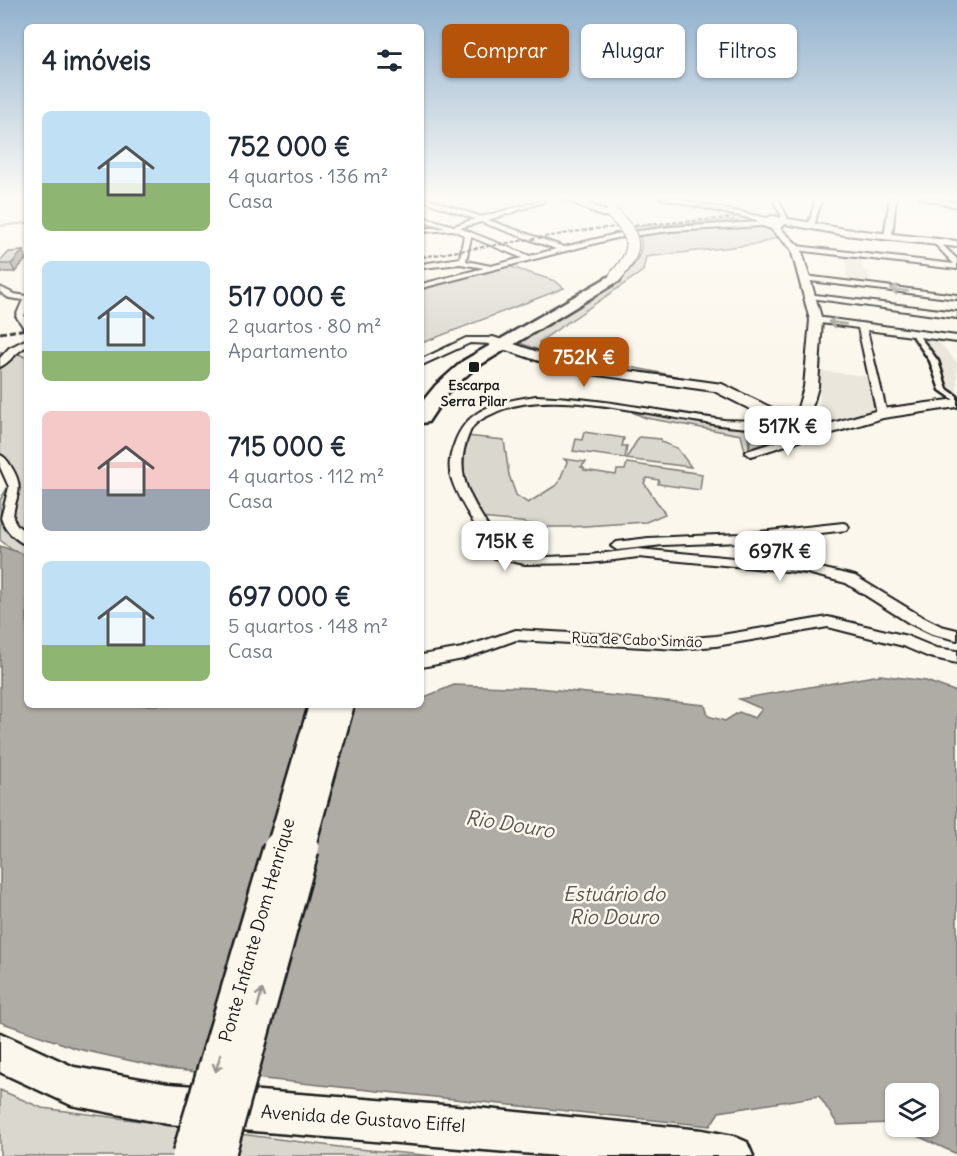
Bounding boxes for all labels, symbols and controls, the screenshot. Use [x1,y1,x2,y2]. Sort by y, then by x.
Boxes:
chip: Comprar [442,24,569,78]
chip: Alugar [581,24,685,78]
chip: Filtros [697,24,797,78]
text: 4 imóveis [42,44,151,77]
icon: filters [373,44,406,77]
text: 752 000 € [228,130,350,163]
icon: home [90,135,162,207]
text: 4 quartos · 136 m² [228,163,388,188]
text: Casa [228,188,273,213]
text: 517 000 € [228,280,346,313]
one-way arrow [890,284,909,295]
icon: home [90,285,162,357]
text: 2 quartos · 80 m² [228,313,381,338]
one-way arrow [827,317,847,328]
pin: 752K € [535,337,633,388]
text: Apartamento [228,338,348,363]
text: 752K € [553,344,615,369]
marker: Escarpa Serra Pilar [467,360,481,374]
place label: Escarpa Serra Pilar [441,376,507,410]
pin: 517K € [739,406,837,457]
text: 517K € [758,413,818,438]
text: 715 000 € [228,430,346,463]
icon: home [90,435,162,507]
text: 4 quartos · 112 m² [228,463,384,488]
text: Casa [228,488,273,513]
pin: 715K € [456,521,554,572]
text: 715K € [475,528,535,553]
pin: 697K € [731,531,829,582]
text: 697K € [749,538,811,563]
text: 697 000 € [228,580,351,613]
icon: home [90,585,162,657]
text: 5 quartos · 148 m² [228,613,388,638]
street label: Rua de Cabo Simão [571,628,703,651]
text: Casa [228,638,273,663]
water label: Rio Douro [464,804,558,843]
street label: Ponte Infante Dom Henrique [213,815,300,1045]
water label: Estuário do Rio Douro [563,881,667,929]
one-way arrow [255,989,266,1008]
one-way arrow [212,1053,223,1072]
map controls [885,1083,939,1137]
button: layers [885,1083,939,1137]
street label: Avenida de Gustavo Eiffel [260,1100,466,1137]

